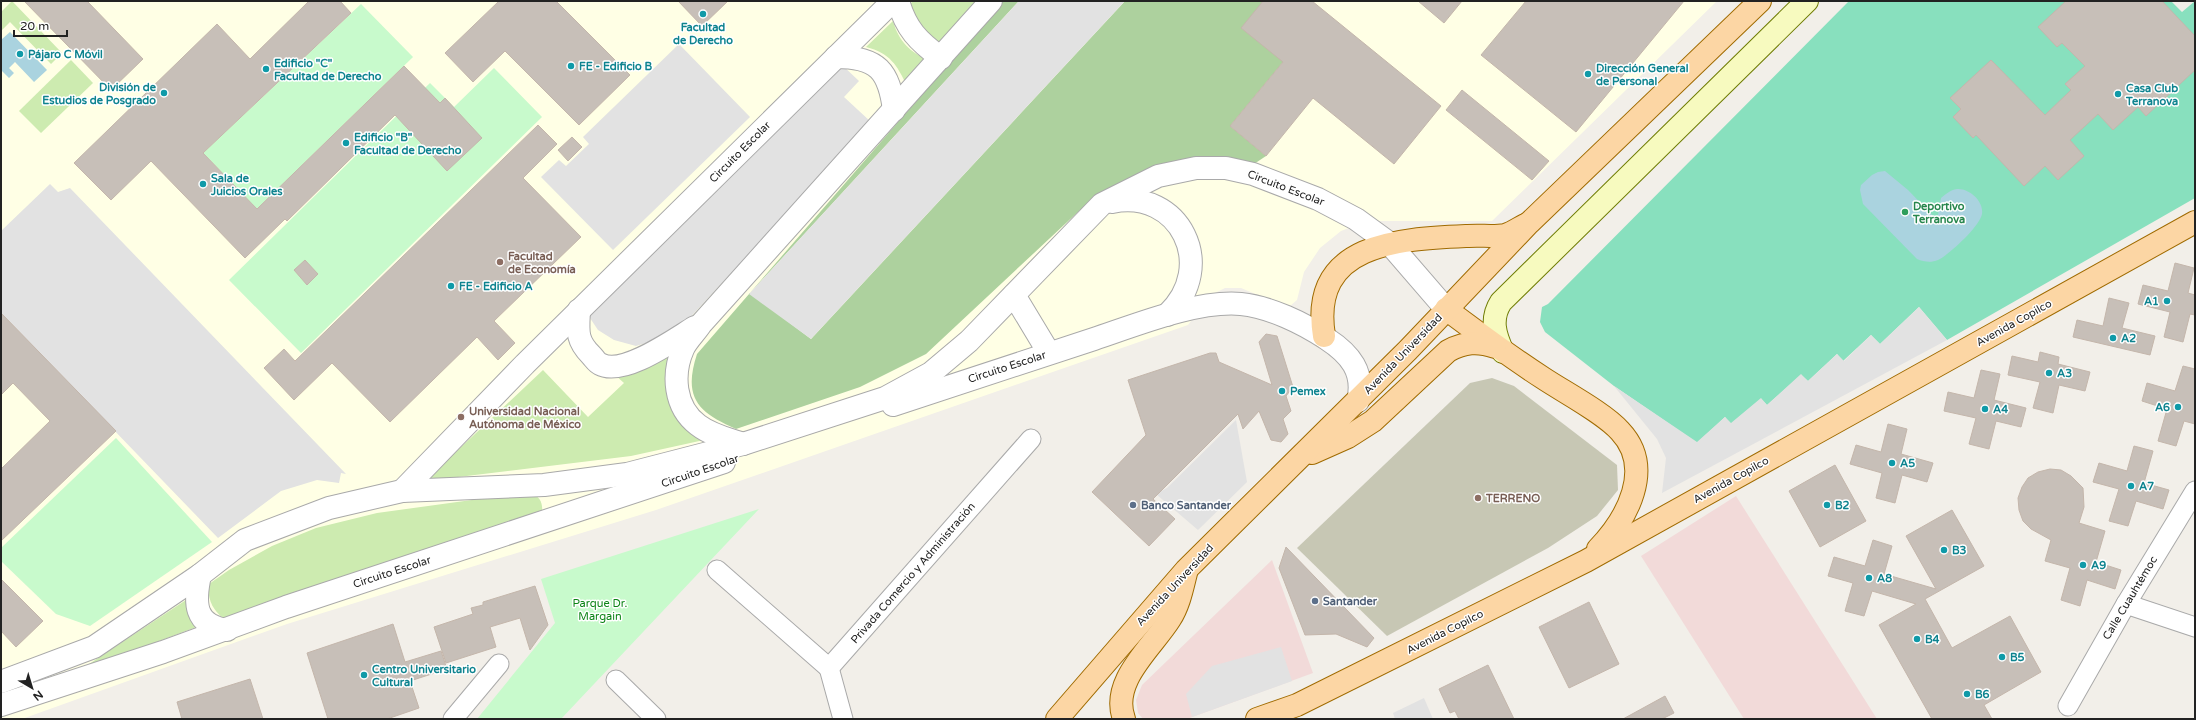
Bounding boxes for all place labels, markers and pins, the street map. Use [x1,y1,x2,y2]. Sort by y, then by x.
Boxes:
marker: Facultad de Derecho [698,9,708,19]
place label: Facultad de Derecho [673,21,733,47]
place label: Pájaro C Móvil [28,48,103,62]
marker: Pájaro C Móvil [15,49,25,59]
place label: Edificio "C" Facultad de Derecho [274,57,382,83]
place label: FE - Edificio B [579,60,653,73]
marker: FE - Edificio B [566,61,576,71]
place label: Dirección General de Personal [1596,62,1689,88]
marker: Edificio "C" Facultad de Derecho [261,64,271,74]
marker: Dirección General de Personal [1583,69,1593,79]
place label: División de Estudios de Posgrado [42,81,157,108]
place label: Casa Club Terranova [2125,82,2178,108]
marker: División de Estudios de Posgrado [159,88,169,98]
marker: Casa Club Terranova [2113,89,2123,99]
place label: Edificio "B" Facultad de Derecho [354,131,462,157]
marker: Edificio "B" Facultad de Derecho [341,138,351,148]
place label: Sala de Juicios Orales [210,172,283,198]
marker: Sala de Juicios Orales [198,179,208,189]
place label: Deportivo Terranova [1912,200,1965,226]
marker: Deportivo Terranova [1900,207,1910,217]
place label: Facultad de Economía [508,250,576,276]
marker: Facultad de Economía [495,257,505,267]
place label: FE - Edificio A [459,280,533,293]
marker: FE - Edificio A [446,281,456,291]
place label: A1 [2144,295,2159,308]
marker: A1 [2162,296,2172,306]
place label: A2 [2121,332,2136,345]
marker: A2 [2108,333,2118,343]
place label: A3 [2057,367,2072,380]
marker: A3 [2044,368,2054,378]
place label: Pemex [1290,385,1326,398]
marker: Pemex [1277,386,1287,396]
place label: A6 [2155,401,2170,414]
marker: A6 [2173,402,2183,412]
place label: A4 [1993,403,2008,416]
marker: A4 [1980,404,1990,414]
place label: Universidad Nacional Autónoma de México [469,405,581,431]
marker: Universidad Nacional Autónoma de México [456,412,466,422]
place label: A5 [1900,457,1915,470]
marker: A5 [1887,458,1897,468]
place label: A7 [2139,480,2154,493]
marker: A7 [2126,481,2136,491]
place label: TERRENO [1485,492,1540,505]
marker: TERRENO [1473,493,1483,503]
place label: Banco Santander [1141,499,1232,512]
place label: B2 [1835,499,1850,512]
marker: Banco Santander [1128,500,1138,510]
marker: B2 [1822,500,1832,510]
place label: B3 [1952,544,1967,557]
marker: B3 [1939,545,1949,555]
place label: A9 [2091,559,2106,572]
marker: A9 [2078,560,2088,570]
place label: A8 [1877,572,1892,585]
marker: A8 [1864,573,1874,583]
place label: Santander [1323,595,1378,608]
marker: Santander [1310,596,1320,606]
place label: B4 [1925,633,1940,646]
marker: B4 [1912,634,1922,644]
place label: B5 [2010,651,2025,664]
marker: B5 [1997,652,2007,662]
place label: Centro Universitario Cultural [372,663,476,689]
marker: Centro Universitario Cultural [359,670,369,680]
place label: B6 [1975,688,1990,701]
marker: B6 [1962,689,1972,699]

